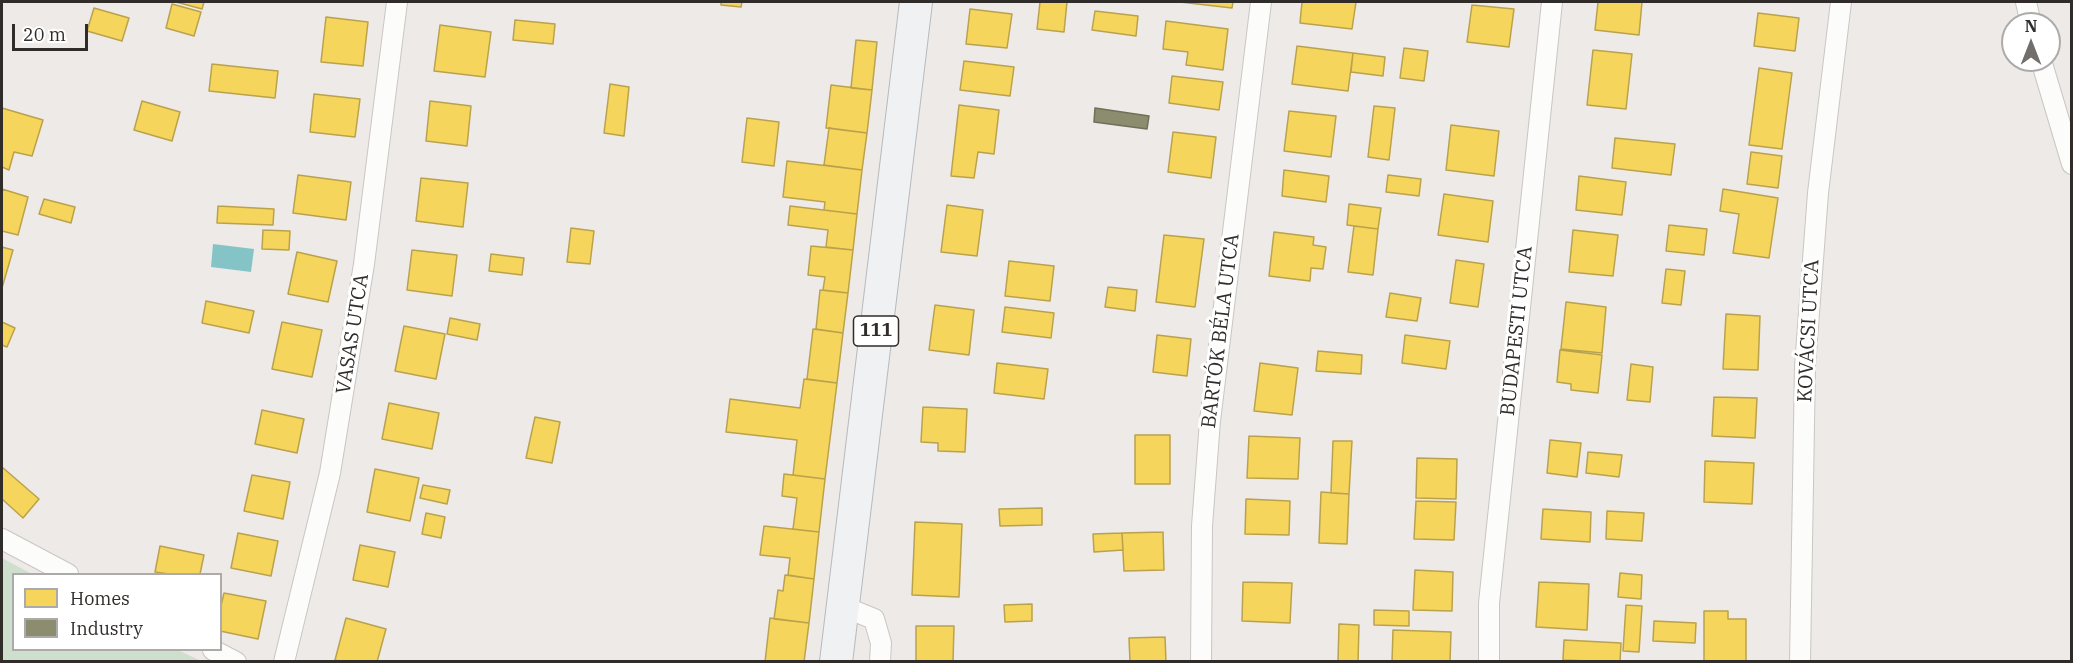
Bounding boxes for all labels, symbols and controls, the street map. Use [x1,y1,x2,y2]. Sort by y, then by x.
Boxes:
scale bar [15,12,92,50]
north arrow [2001,12,2061,72]
text: N [2025,16,2037,36]
text: 20 m [23,23,66,46]
street label: BARTÓK BÉLA UTCA [1197,232,1245,430]
street label: BUDAPESTI UTCA [1496,245,1538,417]
street label: KOVÁCSI UTCA [1793,259,1825,403]
street label: VASAS UTCA [332,272,374,396]
road number: 111 [854,316,898,346]
legend [12,573,222,651]
text: Homes [70,587,130,610]
text: Industry [70,617,143,640]

